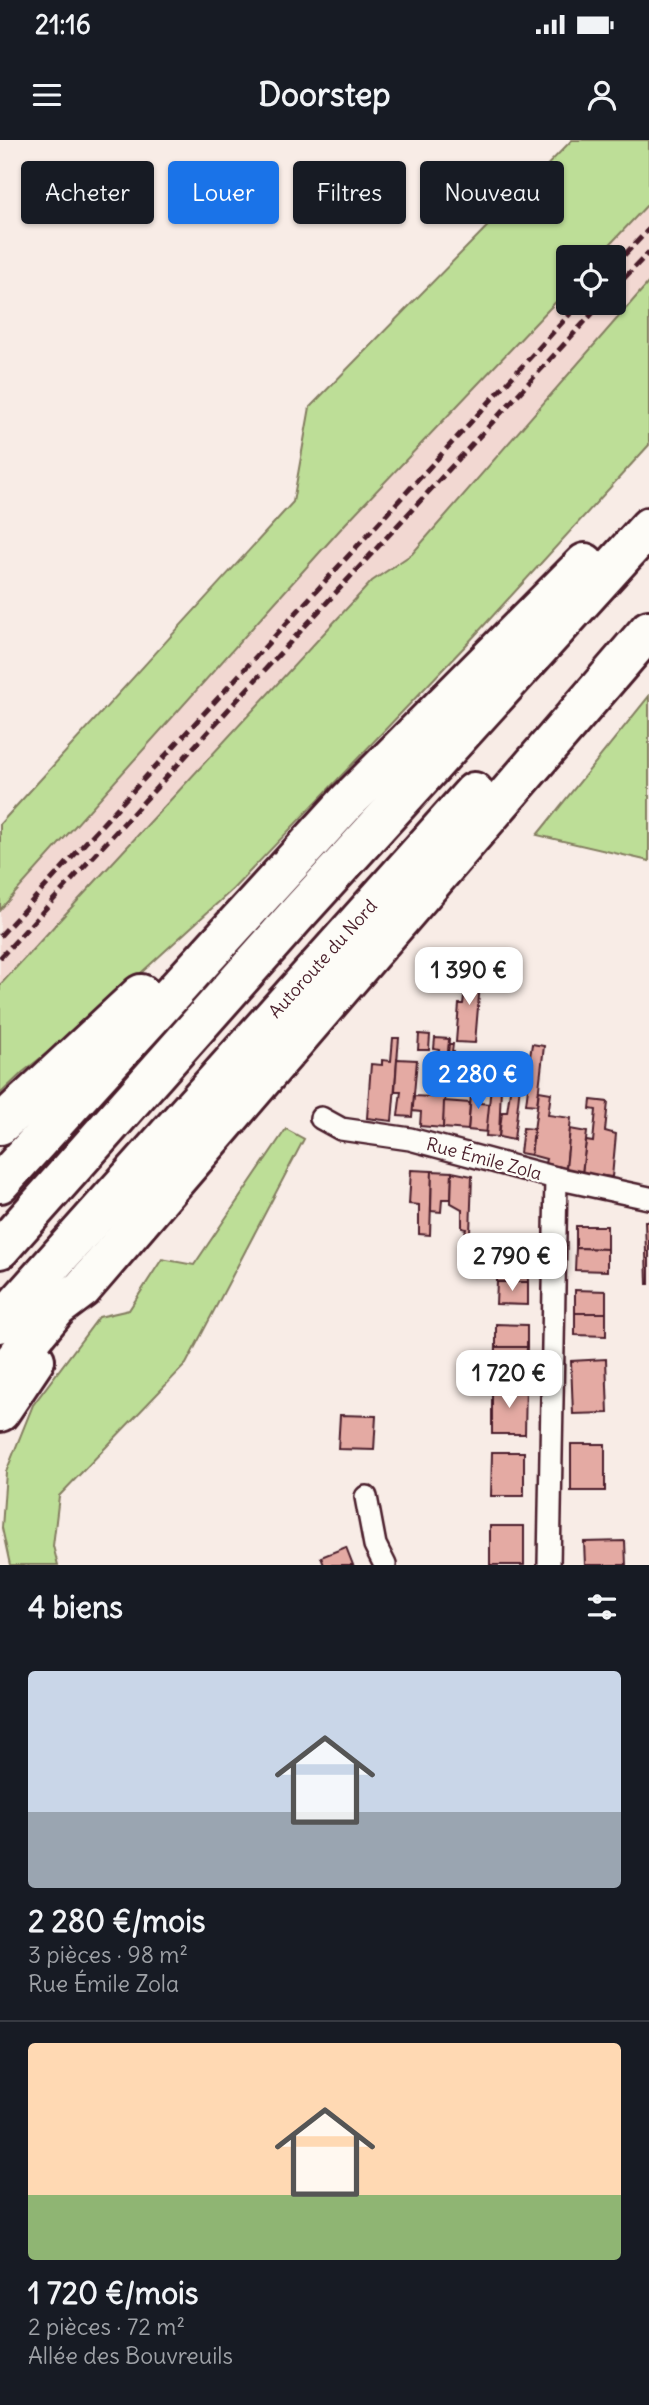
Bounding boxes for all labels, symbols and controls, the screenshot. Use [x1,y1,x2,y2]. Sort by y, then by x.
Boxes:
text: 21:16 [35,8,91,41]
text: Doorstep [258,74,391,115]
icon: menu [28,76,66,114]
icon: person [583,76,621,114]
chip: Acheter [21,161,154,224]
chip: Louer [168,161,279,224]
chip: Filtres [293,161,406,224]
chip: Nouveau [420,161,564,224]
map controls [556,245,626,315]
button: locate [556,245,626,315]
street label: Autoroute du Nord [263,894,382,1023]
pin: 1 390 € [404,948,534,1007]
text: 1 390 € [431,955,507,984]
pin: 2 280 € [413,1052,543,1111]
text: 2 280 € [438,1059,518,1088]
street label: Rue Émile Zola [424,1132,544,1185]
pin: 2 790 € [447,1234,577,1293]
text: 2 790 € [473,1241,551,1270]
pin: 1 720 € [444,1350,574,1410]
text: 1 720 € [472,1358,546,1387]
text: 4 biens [28,1588,123,1626]
icon: filters [583,1588,621,1626]
icon: home [262,1717,388,1843]
text: 2 280 €/mois [28,1902,206,1940]
text: 3 pièces · 98 m² [28,1940,188,1969]
text: Rue Émile Zola [28,1969,179,1998]
icon: home [262,2089,388,2215]
text: 1 720 €/mois [28,2274,198,2312]
text: 2 pièces · 72 m² [28,2312,185,2341]
text: Allée des Bouvreuils [28,2341,233,2370]

